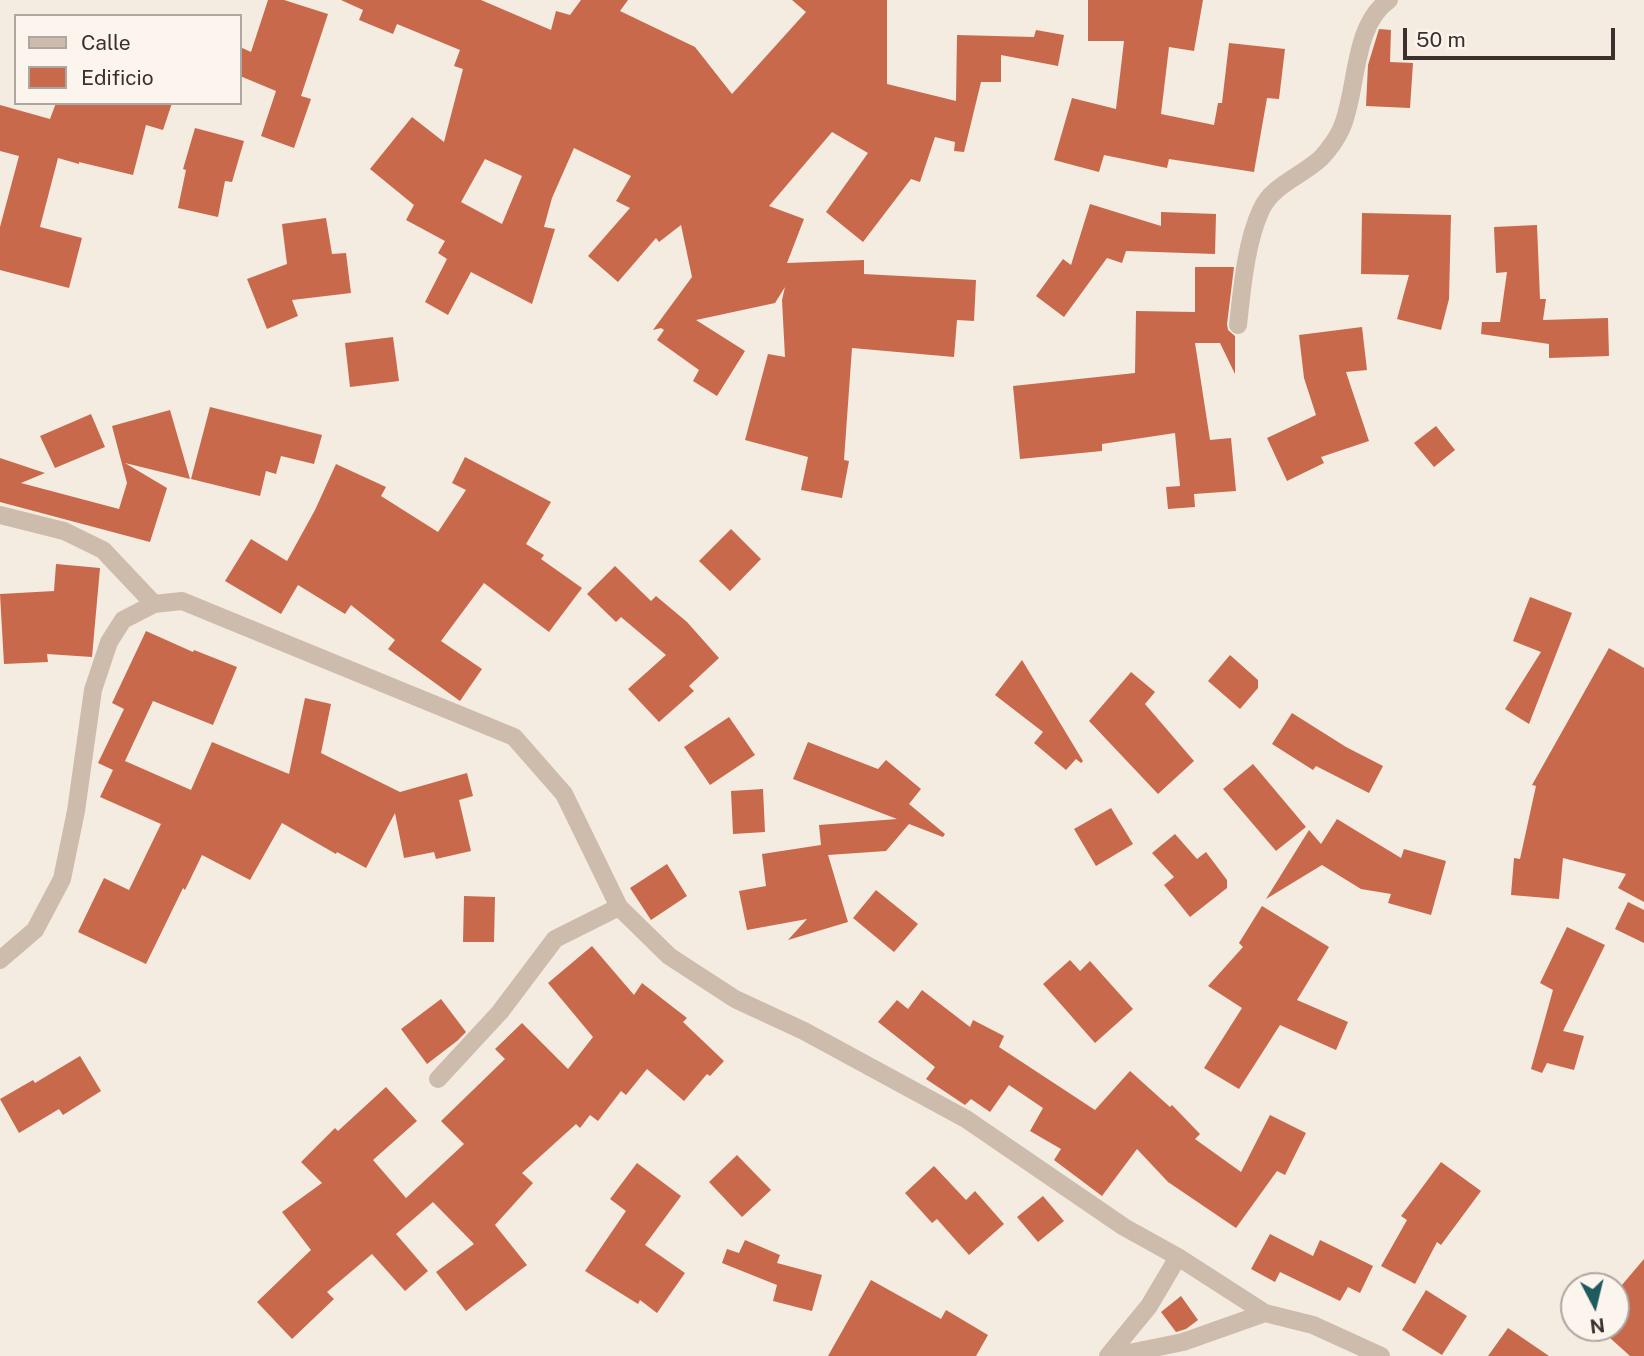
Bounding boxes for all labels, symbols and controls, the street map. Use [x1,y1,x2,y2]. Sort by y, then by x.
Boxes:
legend [14,14,242,105]
scale bar [1406,14,1618,58]
text: 50 m [1416,27,1466,52]
text: Calle [81,30,131,55]
text: Edificio [81,65,154,90]
north arrow [1560,1272,1630,1342]
text: N [1589,1314,1606,1338]

